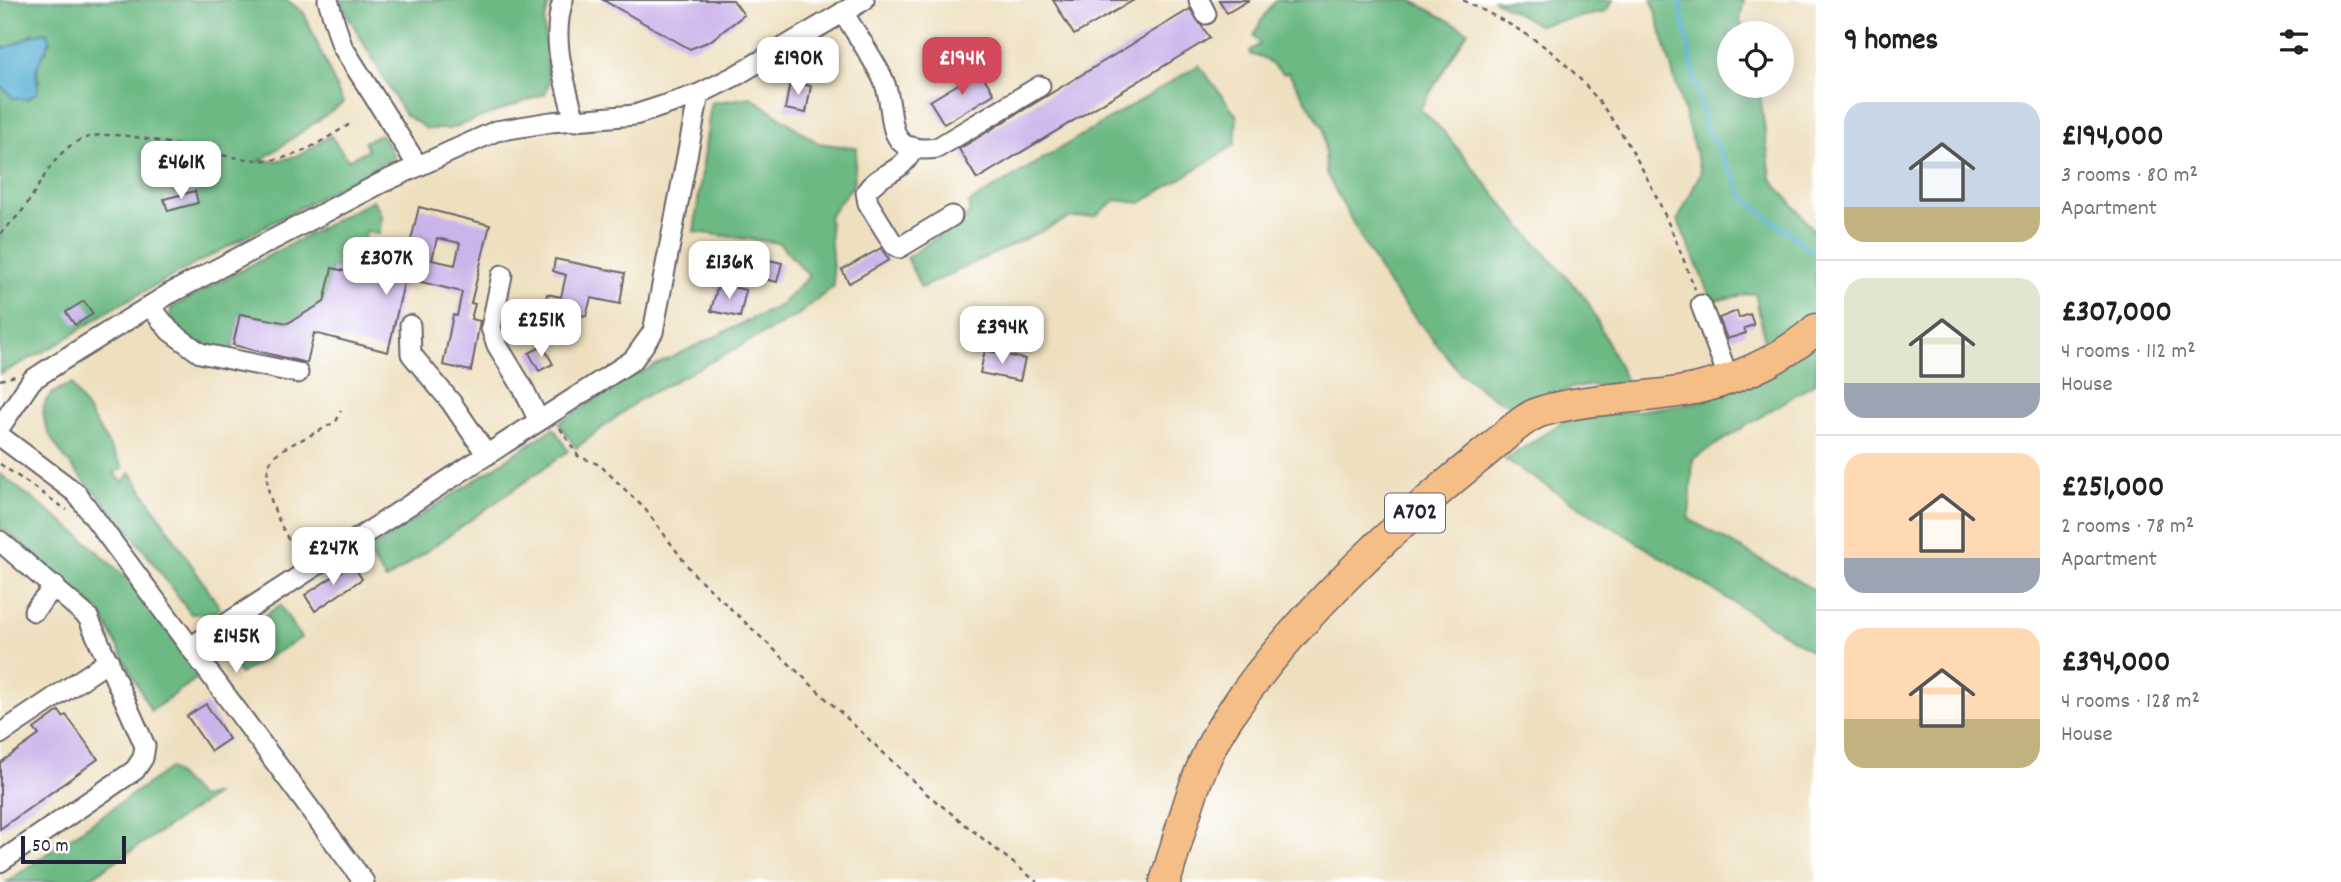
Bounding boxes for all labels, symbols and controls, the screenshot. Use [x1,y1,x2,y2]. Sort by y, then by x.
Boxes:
map controls [1717,21,1794,98]
button: locate [1717,21,1794,98]
text: 9 homes [1844,21,1938,64]
icon: filters [2275,23,2313,61]
pin: £190K [749,38,847,97]
pin: £194K [913,38,1011,97]
text: £190K [773,43,823,76]
text: £194K [938,43,986,76]
text: £194,000 [2061,117,2164,160]
icon: home [1900,130,1984,214]
pin: £461K [132,142,230,201]
text: £461K [157,147,205,180]
text: 3 rooms · 80 m² [2061,160,2198,193]
text: Apartment [2061,193,2157,226]
pin: £307K [337,238,435,297]
pin: £136K [680,242,778,301]
text: £307K [359,243,413,276]
text: £136K [705,247,753,280]
text: £307,000 [2061,293,2172,336]
pin: £251K [492,300,590,359]
text: £251K [517,305,565,338]
pin: £394K [953,306,1051,366]
icon: home [1900,306,1984,390]
text: £394K [976,312,1028,345]
text: 4 rooms · 112 m² [2061,336,2196,369]
text: House [2061,369,2113,402]
text: £251,000 [2061,468,2164,511]
icon: home [1900,481,1984,565]
road number: A702 [1385,494,1445,533]
text: 2 rooms · 78 m² [2061,511,2194,544]
pin: £247K [284,528,382,587]
text: £247K [308,533,358,566]
text: Apartment [2061,544,2157,577]
pin: £145K [187,616,285,675]
text: £145K [212,621,260,654]
text: £394,000 [2061,643,2170,686]
icon: home [1900,656,1984,740]
text: 4 rooms · 128 m² [2061,686,2200,719]
text: House [2061,719,2113,752]
scale bar [21,833,126,865]
text: 50 m [32,834,69,861]

